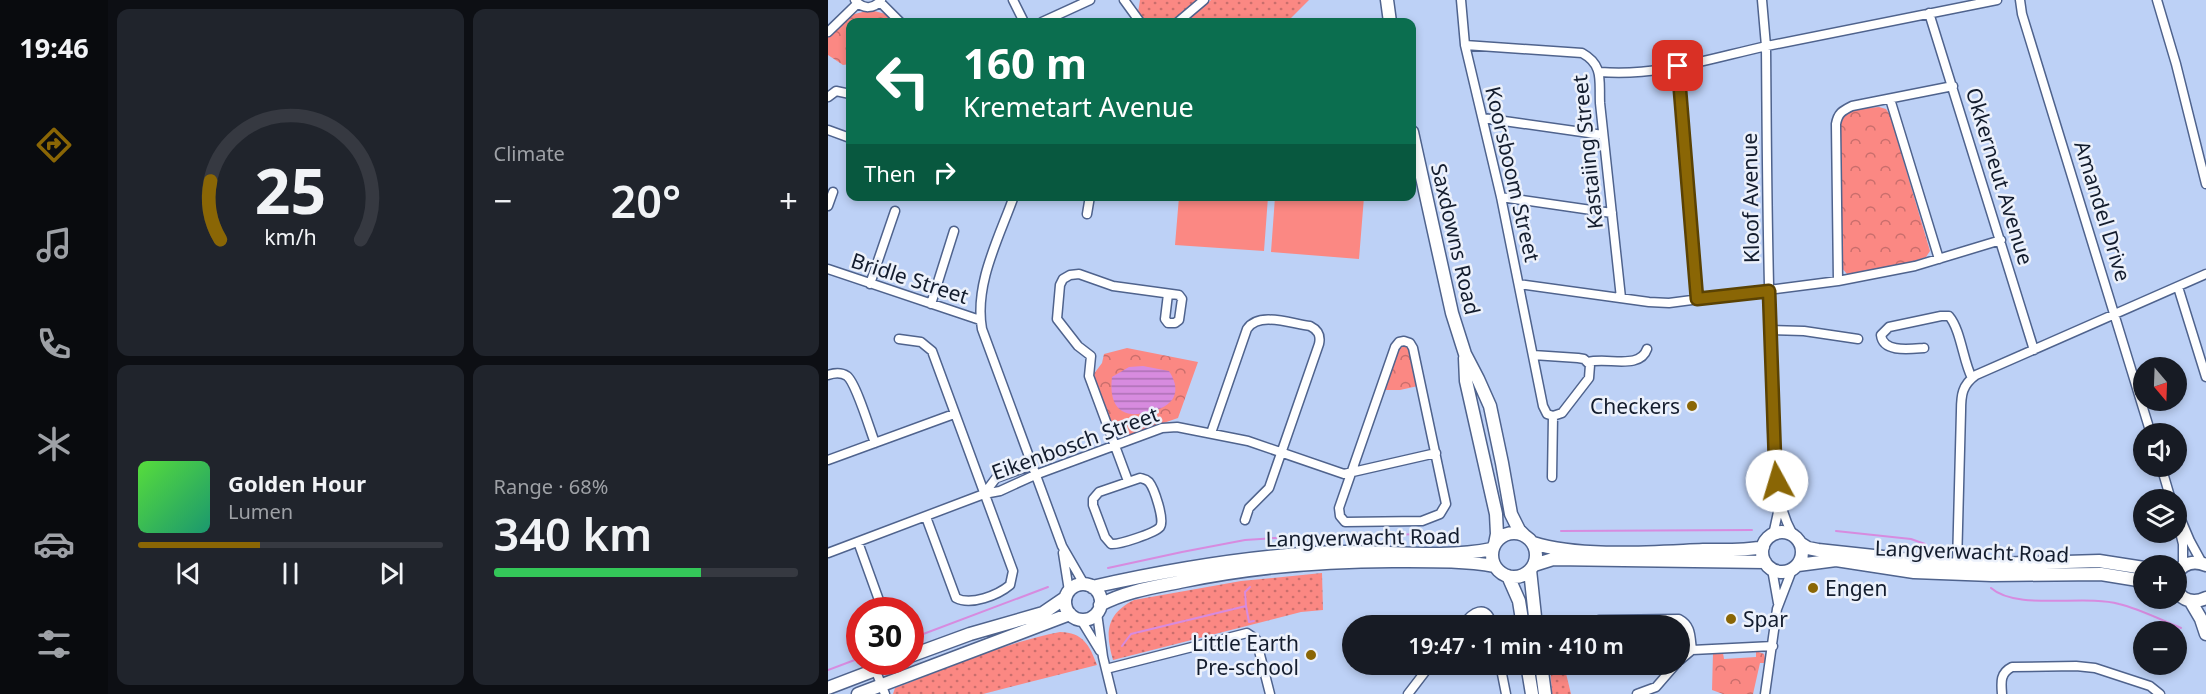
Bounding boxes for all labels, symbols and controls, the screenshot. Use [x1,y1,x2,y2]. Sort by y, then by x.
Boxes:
text: 19:46 [19,29,89,66]
text: 160 m [963,34,1087,91]
pin [1652,40,1703,91]
icon: left [864,42,942,120]
icon: arrive [1661,49,1694,82]
street label: Kastaiing Street [1565,73,1609,231]
street label: Koorsboom Street [1479,84,1547,265]
street label: Okkerneut Avenue [1960,84,2040,268]
text: Kremetart Avenue [963,88,1194,125]
icon: directions [33,124,75,166]
street label: Kloof Avenue [1735,133,1765,263]
street label: Amandel Drive [2068,137,2138,285]
text: Climate [494,140,565,167]
text: 25 [255,147,326,232]
icon: right [928,156,961,189]
text: Then [864,158,916,188]
street label: Saxdowns Road [1425,160,1487,318]
text: 20° [610,170,681,231]
text: − [494,178,512,223]
text: + [779,178,798,223]
text: km/h [264,222,317,251]
icon: music [33,224,75,266]
street label: Bridle Street [848,246,973,310]
icon: phone [33,323,75,365]
north arrow [2133,357,2187,411]
map controls [2133,357,2187,675]
place label: Checkers [1590,392,1680,420]
marker: Checkers [1685,399,1699,413]
street label: Eikenbosch Street [988,400,1163,486]
icon: climate [33,423,75,465]
button: sound [2133,423,2187,477]
position arrow [1745,449,1809,513]
text: Golden Hour [228,468,366,498]
text: Range · 68% [494,473,608,500]
button: layers [2133,489,2187,543]
text: Lumen [228,498,293,525]
text: 340 km [494,503,652,564]
street label: Langverwacht Road [1265,521,1461,553]
icon: car [33,523,75,565]
street label: Langverwacht Road [1874,534,2070,568]
button: + [2133,555,2187,609]
icon: previous [172,557,205,590]
icon: pause [274,557,307,590]
icon: next [375,557,408,590]
place label: Engen [1825,574,1887,602]
marker: Engen [1806,581,1820,595]
speed limit sign: 30 [846,597,924,675]
place label: Spar [1743,605,1788,633]
marker: Spar [1724,612,1738,626]
button: − [2133,621,2187,675]
icon: filters [33,623,75,665]
place label: Little Earth Pre-school [1192,629,1299,681]
text: 19:47 · 1 min · 410 m [1408,630,1624,660]
marker: Little Earth Pre-school [1304,648,1318,662]

